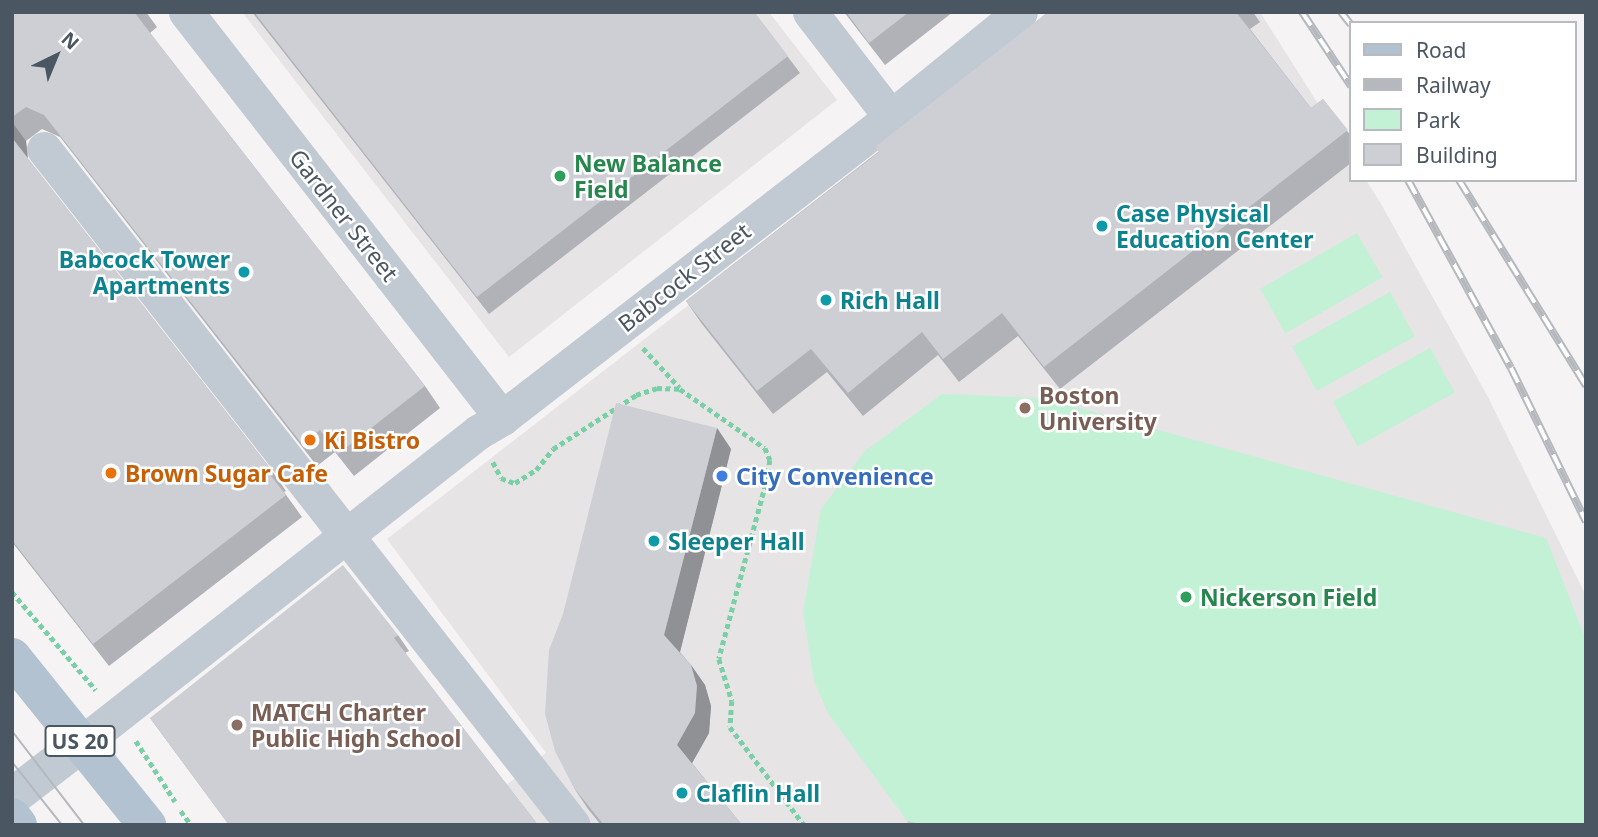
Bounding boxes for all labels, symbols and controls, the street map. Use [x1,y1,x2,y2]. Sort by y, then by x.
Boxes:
north arrow [21,21,91,91]
legend [1350,21,1577,182]
text: N [56,26,85,55]
text: Road [1416,36,1466,64]
text: Railway [1416,71,1491,99]
text: Park [1416,106,1460,134]
text: Building [1416,141,1498,169]
street label: Gardner Street [284,144,404,286]
place label: New Balance Field [574,149,722,203]
marker: New Balance Field [552,168,568,184]
place label: Case Physical Education Center [1116,199,1314,253]
street label: Babcock Street [612,217,756,337]
marker: Case Physical Education Center [1094,218,1110,234]
place label: Babcock Tower Apartments [59,245,230,299]
marker: Babcock Tower Apartments [236,264,252,280]
place label: Rich Hall [840,286,940,314]
marker: Rich Hall [818,292,834,308]
place label: Boston University [1039,381,1157,435]
marker: Boston University [1017,400,1033,416]
place label: Ki Bistro [324,426,420,454]
marker: Ki Bistro [302,432,318,448]
place label: Brown Sugar Cafe [125,459,328,487]
place label: City Convenience [736,462,934,490]
marker: Brown Sugar Cafe [103,465,119,481]
marker: City Convenience [714,468,730,484]
place label: Sleeper Hall [668,527,805,555]
marker: Sleeper Hall [646,533,662,549]
place label: Nickerson Field [1200,583,1377,611]
marker: Nickerson Field [1178,589,1194,605]
place label: MATCH Charter Public High School [251,698,461,752]
marker: MATCH Charter Public High School [229,717,245,733]
road number: US 20 [43,724,117,758]
place label: Claflin Hall [696,779,820,807]
marker: Claflin Hall [674,785,690,801]

